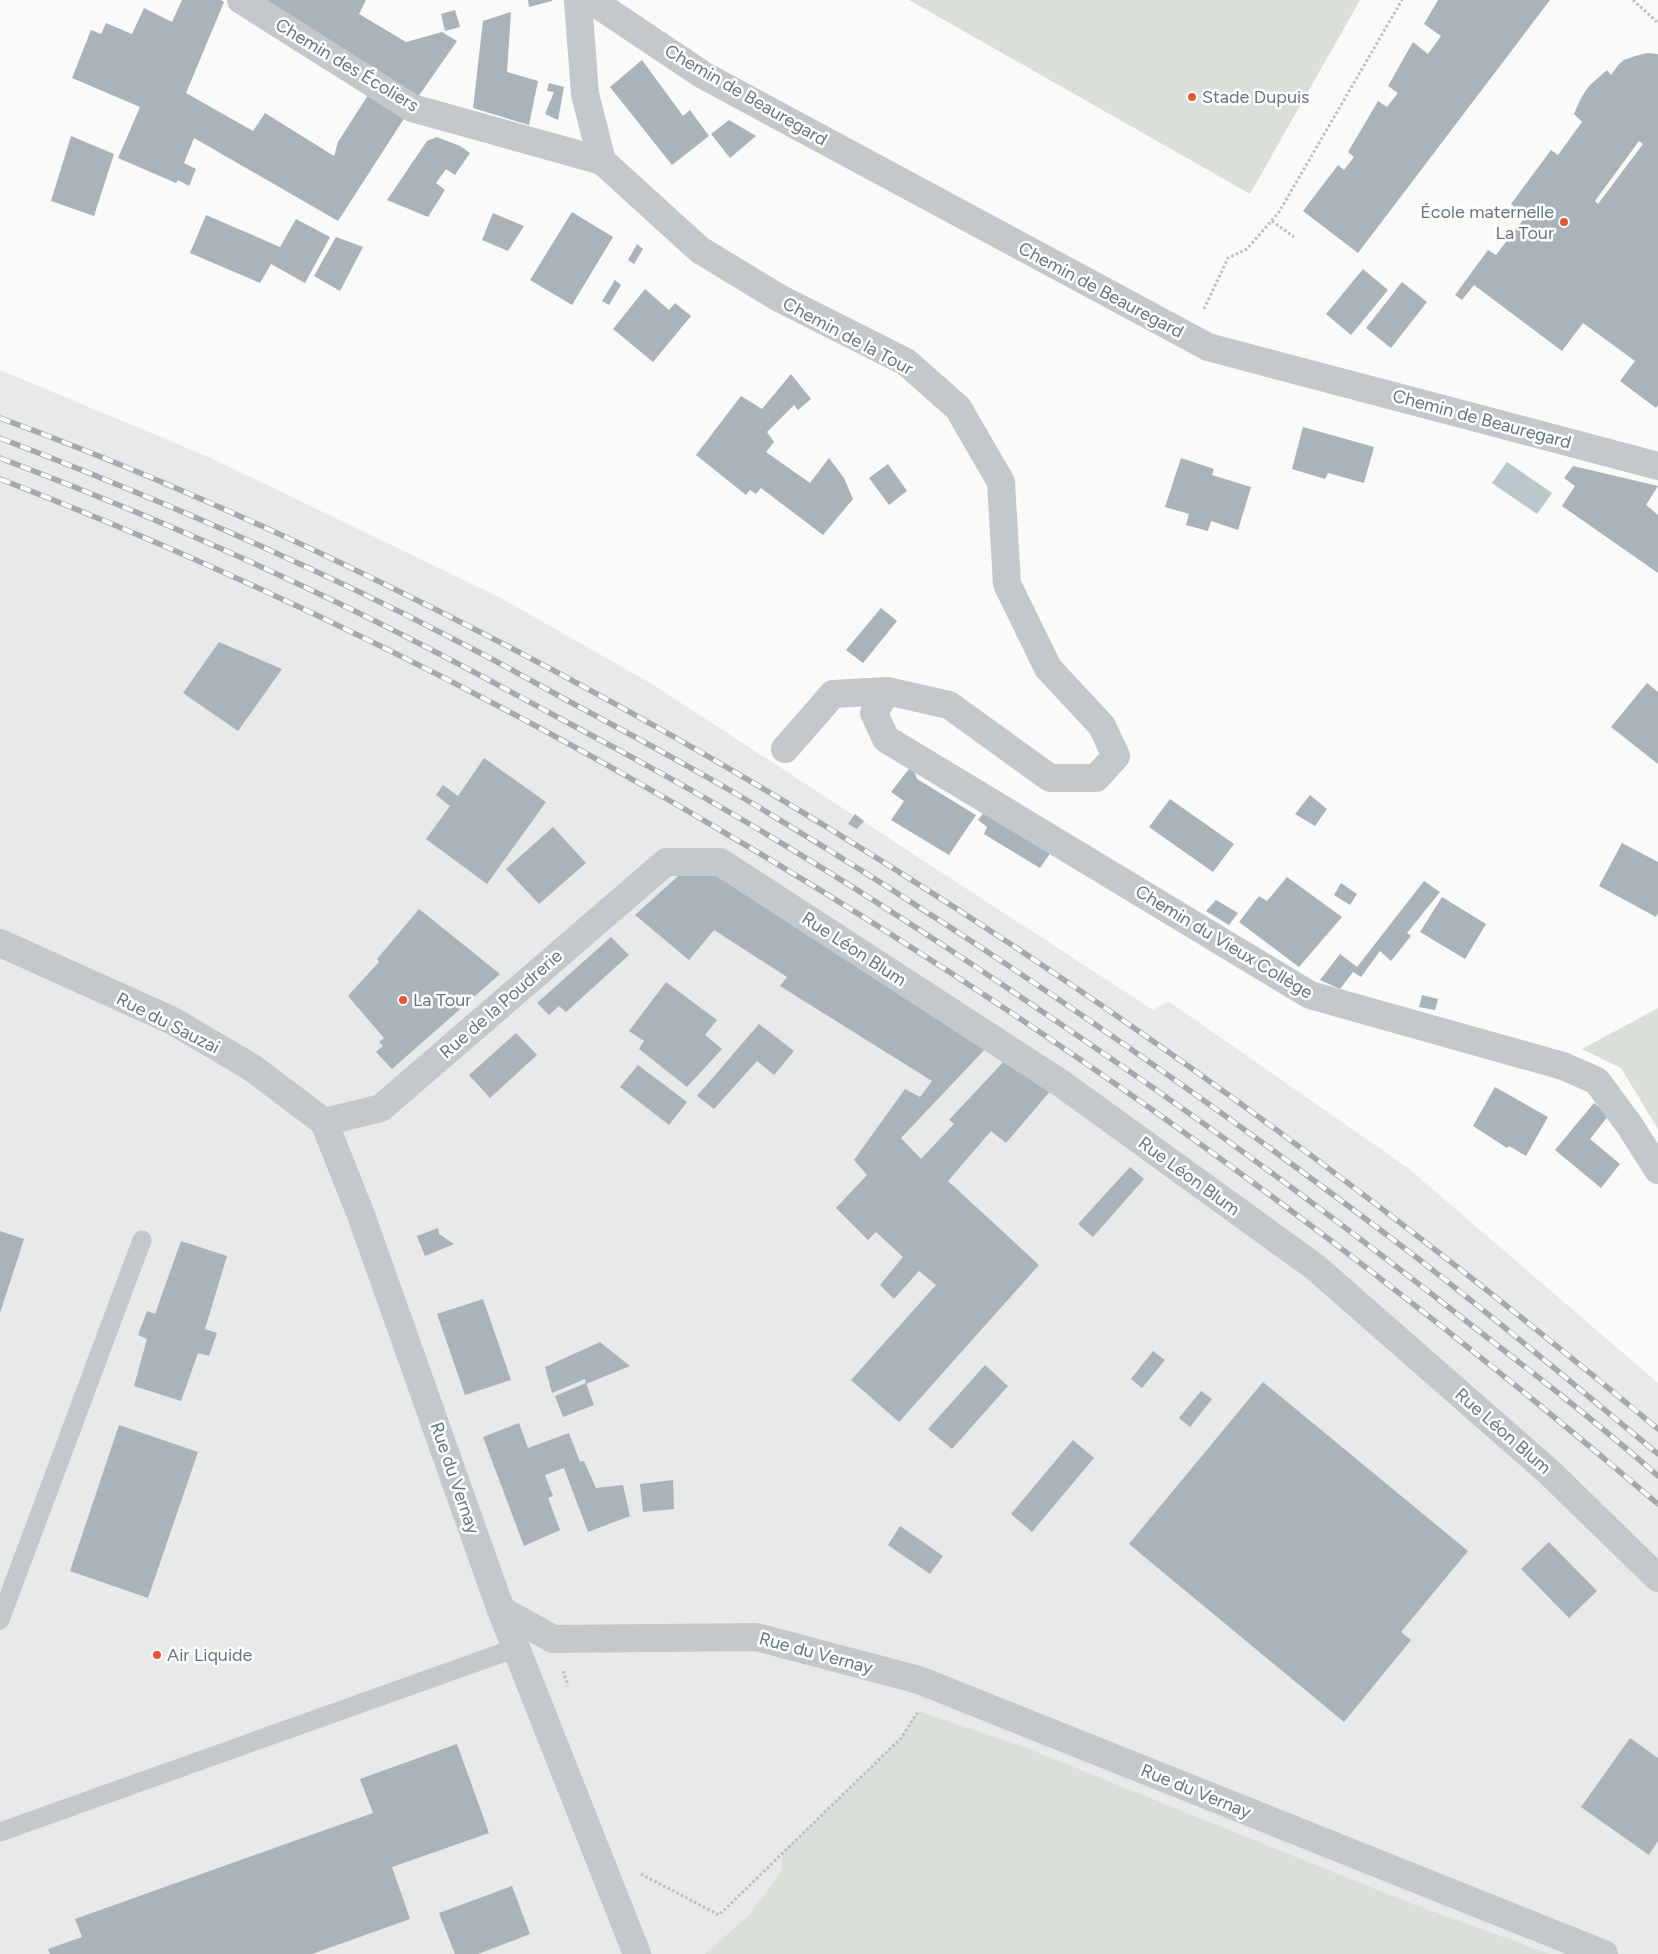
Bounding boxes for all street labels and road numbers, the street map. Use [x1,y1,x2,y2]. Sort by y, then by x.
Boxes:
street label: Chemin des Écoliers [271,14,423,116]
street label: Chemin de Beauregard [661,39,831,151]
street label: Chemin de Beauregard [1015,237,1187,343]
street label: Chemin de la Tour [779,292,917,380]
street label: Chemin de Beauregard [1390,385,1574,453]
street label: Chemin du Vieux Collège [1131,880,1317,1004]
street label: Rue Léon Blum [798,907,910,991]
street label: Rue de la Poudrerie [435,945,567,1063]
street label: Rue du Sauzai [113,988,223,1058]
street label: Rue Léon Blum [1134,1132,1244,1220]
street label: Rue Léon Blum [1450,1383,1556,1479]
street label: Rue du Vernay [426,1419,485,1537]
street label: Rue du Vernay [757,1627,876,1679]
street label: Rue du Vernay [1138,1759,1255,1823]

